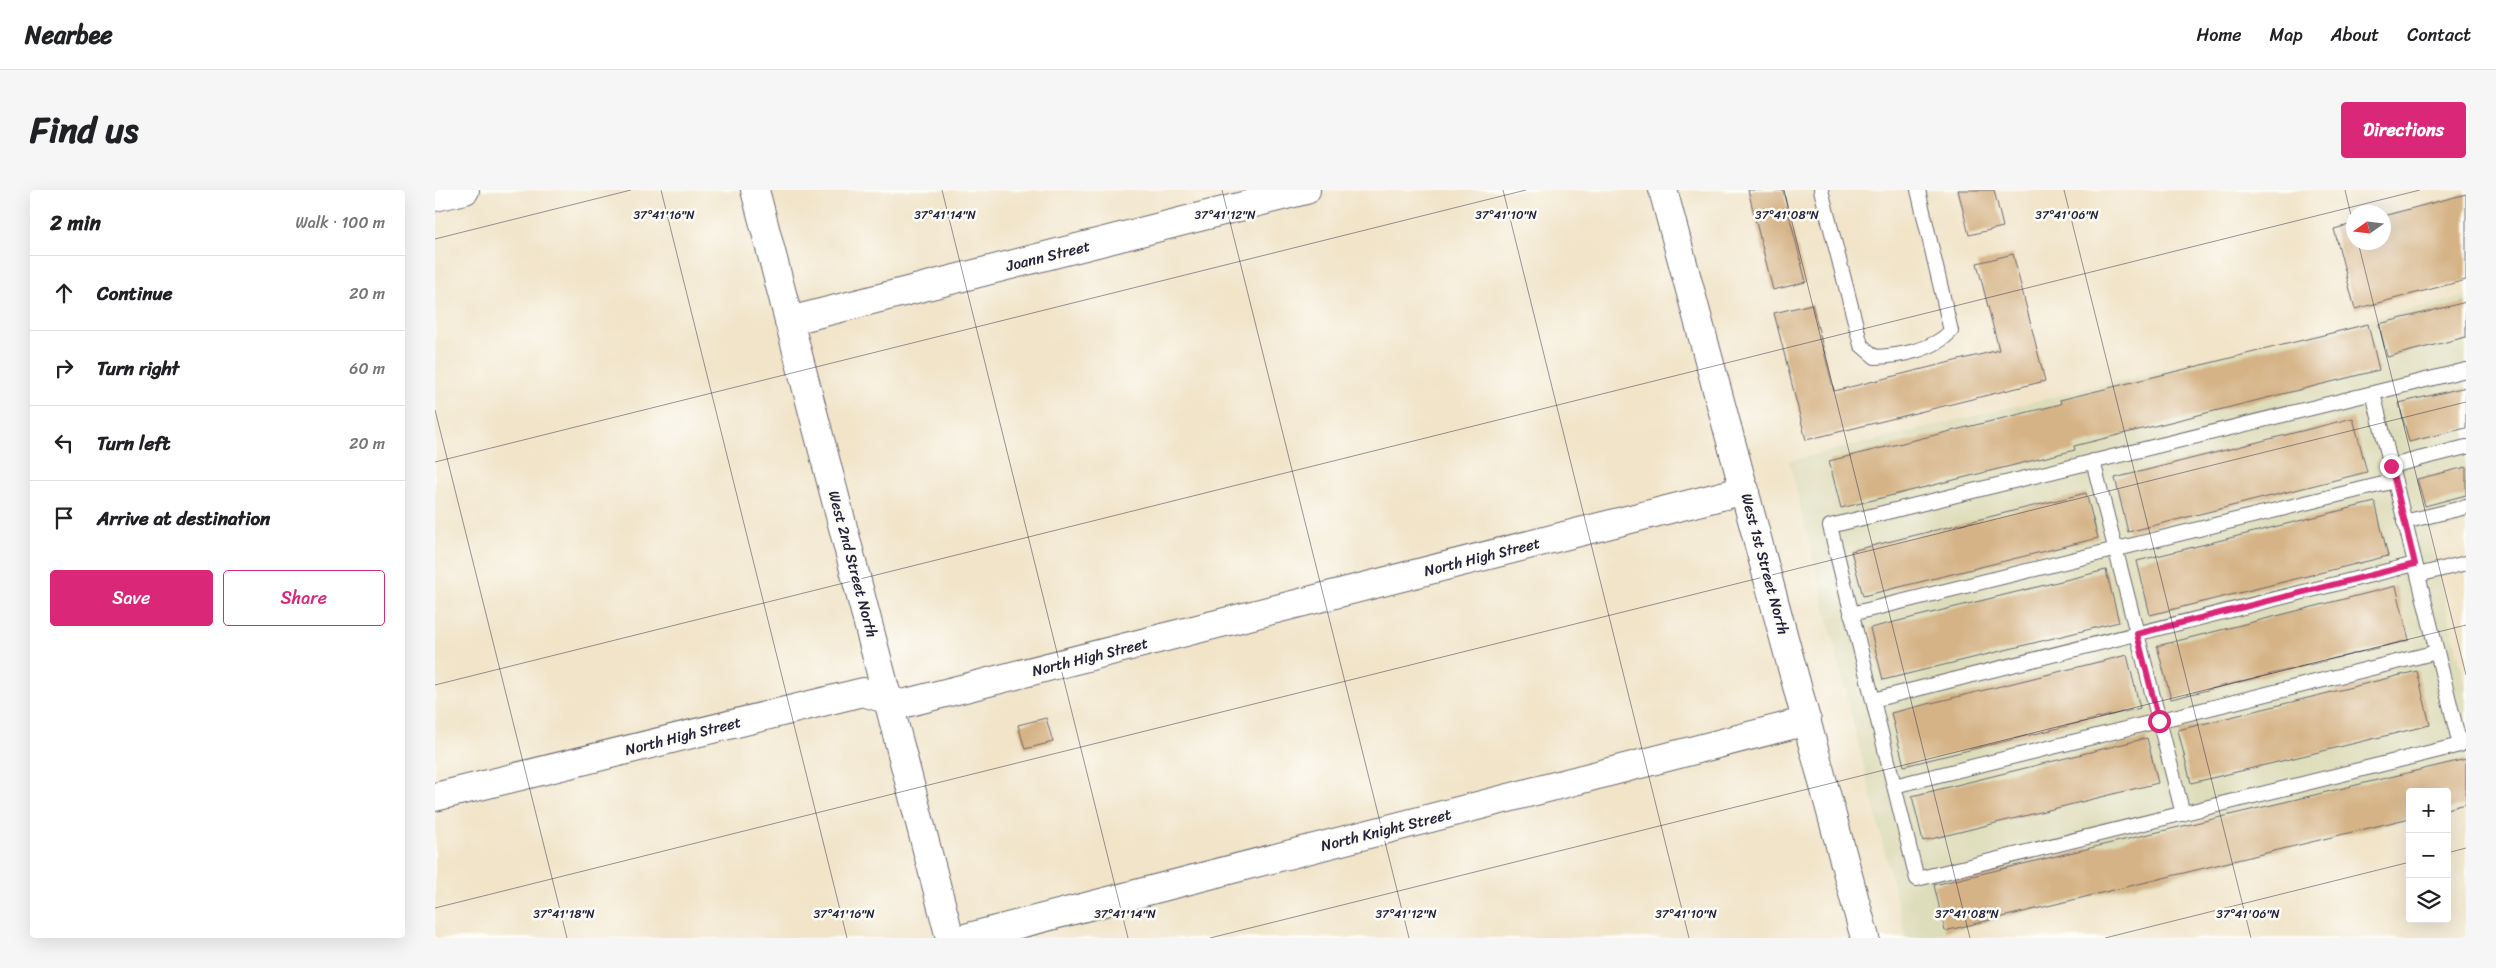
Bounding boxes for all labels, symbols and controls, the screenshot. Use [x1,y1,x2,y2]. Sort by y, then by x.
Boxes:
text: Nearbee [25,14,113,56]
text: Home [2197,19,2242,51]
text: Map [2270,19,2303,51]
text: About [2331,19,2379,51]
text: Contact [2407,19,2471,51]
text: Find us [30,99,138,161]
button: Directions [2341,102,2466,158]
text: 2 min [50,204,101,242]
text: 37°41'16"N [634,204,695,226]
text: 37°41'14"N [914,204,976,226]
text: 37°41'12"N [1194,204,1256,226]
text: 37°41'10"N [1475,204,1538,226]
text: 37°41'08"N [1755,204,1820,226]
text: 37°41'06"N [2035,204,2099,226]
north arrow [2346,205,2391,250]
text: Walk · 100 m [295,208,385,237]
street label: Joann Street [1002,233,1093,279]
text: Continue [97,277,173,310]
icon: ahead [50,279,78,307]
text: 20 m [349,279,385,308]
text: Turn right [97,352,179,385]
icon: right [50,354,78,382]
text: 60 m [349,354,385,383]
text: Turn left [97,427,170,460]
icon: left [50,429,78,457]
text: 20 m [349,429,385,458]
route end [2380,455,2403,478]
street label: West 2nd Street North [821,488,885,640]
street label: West 1st Street North [1734,490,1796,638]
text: Arrive at destination [97,502,270,535]
icon: arrive [50,504,78,532]
street label: North High Street [1421,530,1543,584]
button: Save [50,570,213,626]
button: Share [223,570,385,626]
street label: North High Street [1029,630,1151,684]
street label: North High Street [622,709,744,763]
route start [2148,710,2171,733]
map controls [2406,788,2451,923]
button: + [2406,788,2451,833]
street label: North Knight Street [1318,801,1454,859]
button: − [2406,833,2451,878]
button: layers [2406,878,2451,923]
text: 37°41'18"N [533,903,595,925]
text: 37°41'16"N [814,903,875,925]
text: 37°41'14"N [1094,903,1156,925]
text: 37°41'12"N [1375,903,1437,925]
text: 37°41'10"N [1655,903,1718,925]
text: 37°41'08"N [1935,903,2000,925]
text: 37°41'06"N [2216,903,2280,925]

